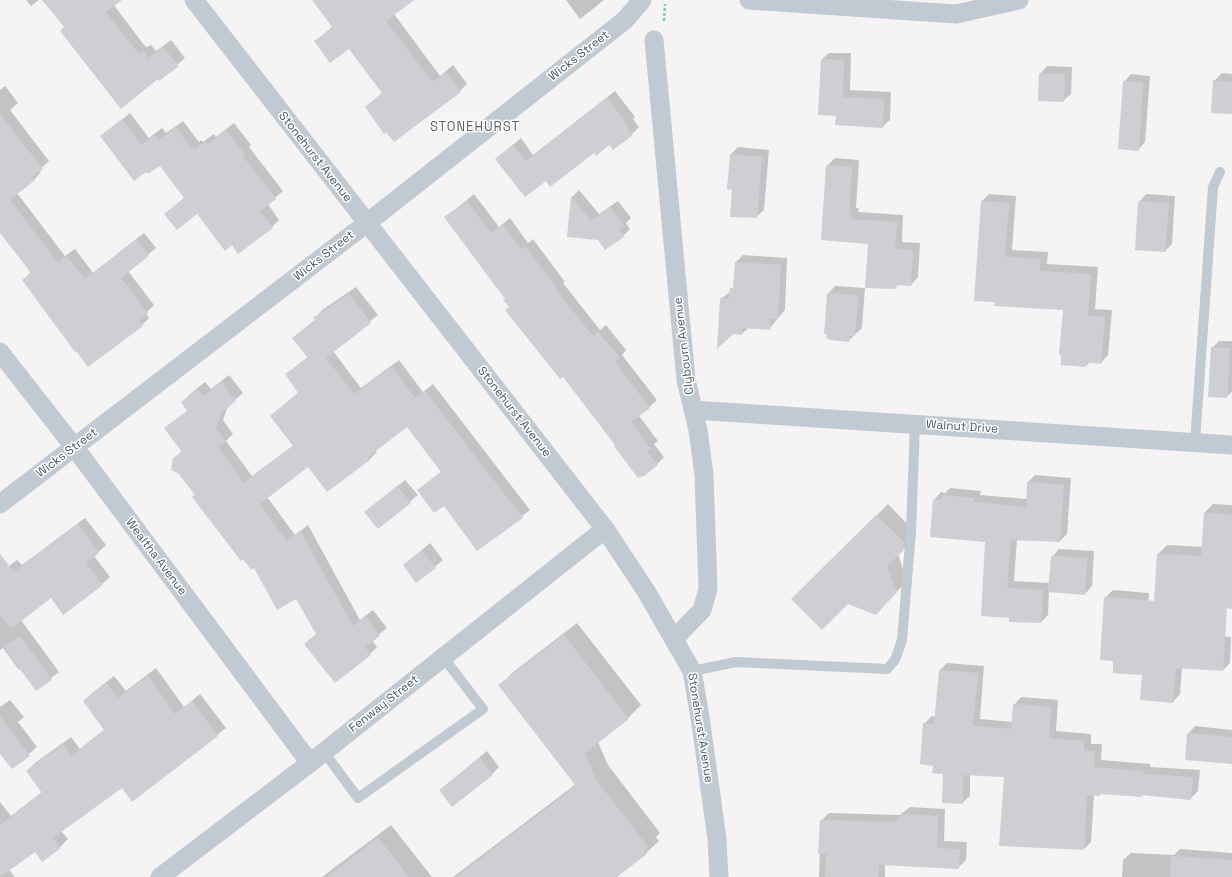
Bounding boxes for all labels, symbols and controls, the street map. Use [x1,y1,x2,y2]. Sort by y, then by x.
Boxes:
street label: Wicks Street [546,28,612,84]
street label: Stonehurst Avenue [275,109,355,205]
district label: STONEHURST [430,119,520,135]
street label: Wicks Street [291,228,357,284]
street label: Clybourn Avenue [671,297,697,395]
street label: Stonehurst Avenue [474,364,554,460]
street label: Walnut Drive [925,417,999,437]
street label: Wicks Street [34,425,100,481]
street label: Wealtha Avenue [122,516,190,598]
street label: Fenway Street [346,672,422,736]
street label: Stonehurst Avenue [684,672,716,784]

